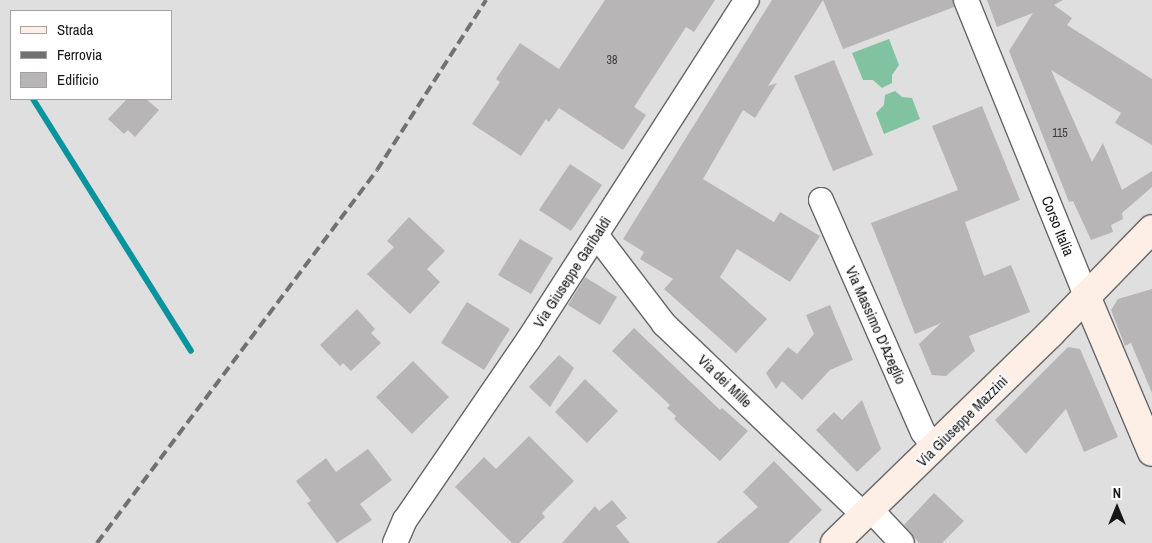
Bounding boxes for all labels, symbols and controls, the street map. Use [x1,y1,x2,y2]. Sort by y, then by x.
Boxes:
legend [10,10,172,100]
text: Strada [57,19,93,40]
text: Ferrovia [57,44,102,65]
house number: 38 [607,54,617,68]
text: Edificio [57,69,99,90]
house number: 115 [1052,127,1068,141]
street label: Corso Italia [1038,193,1078,259]
street label: Via Giuseppe Garibaldi [529,213,615,331]
street label: Via Massimo D'Azeglio [842,263,910,387]
street label: Via dei Mille [694,351,756,411]
street label: Via Giuseppe Mazzini [913,372,1011,470]
north arrow [1092,483,1142,533]
text: N [1113,484,1121,502]

